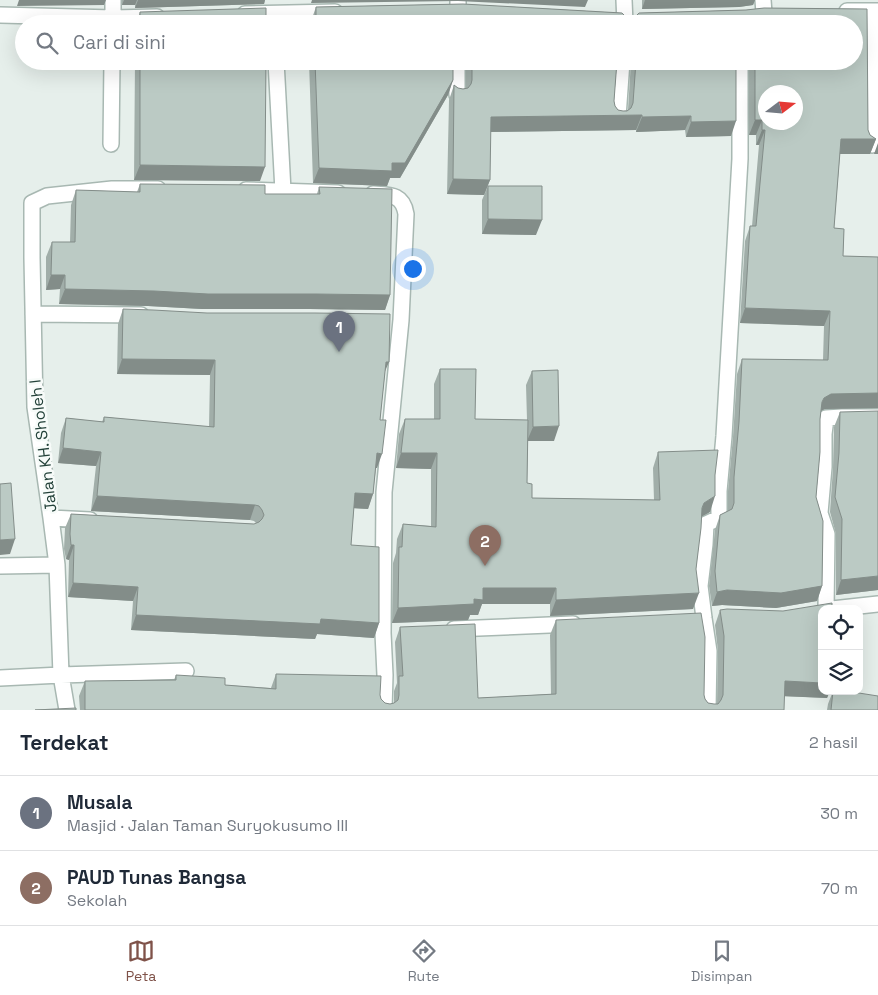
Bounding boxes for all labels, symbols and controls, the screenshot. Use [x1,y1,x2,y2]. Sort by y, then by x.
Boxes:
search box [15,15,863,70]
icon: search [33,29,61,57]
text: Cari di sini [73,30,166,55]
north arrow [758,85,803,130]
your location [400,256,426,282]
pin: 1 [323,311,355,352]
street label: Jalan KH. Sholeh I [24,378,62,514]
pin: 2 [469,525,501,566]
map controls [818,605,863,695]
button: locate [818,605,863,650]
button: layers [818,650,863,695]
text: Terdekat [20,729,109,756]
text: 2 hasil [809,732,858,753]
text: Musala [67,790,132,815]
text: 1 [32,803,40,824]
text: 30 m [820,803,858,824]
text: Masjid · Jalan Taman Suryokusumo III [67,815,348,836]
text: PAUD Tunas Bangsa [67,865,246,890]
text: 2 [31,878,41,899]
text: 70 m [821,878,858,899]
text: Sekolah [67,890,127,911]
tab: Peta [126,937,156,985]
tab: Rute [408,937,440,985]
tab: Disimpan [691,937,752,985]

